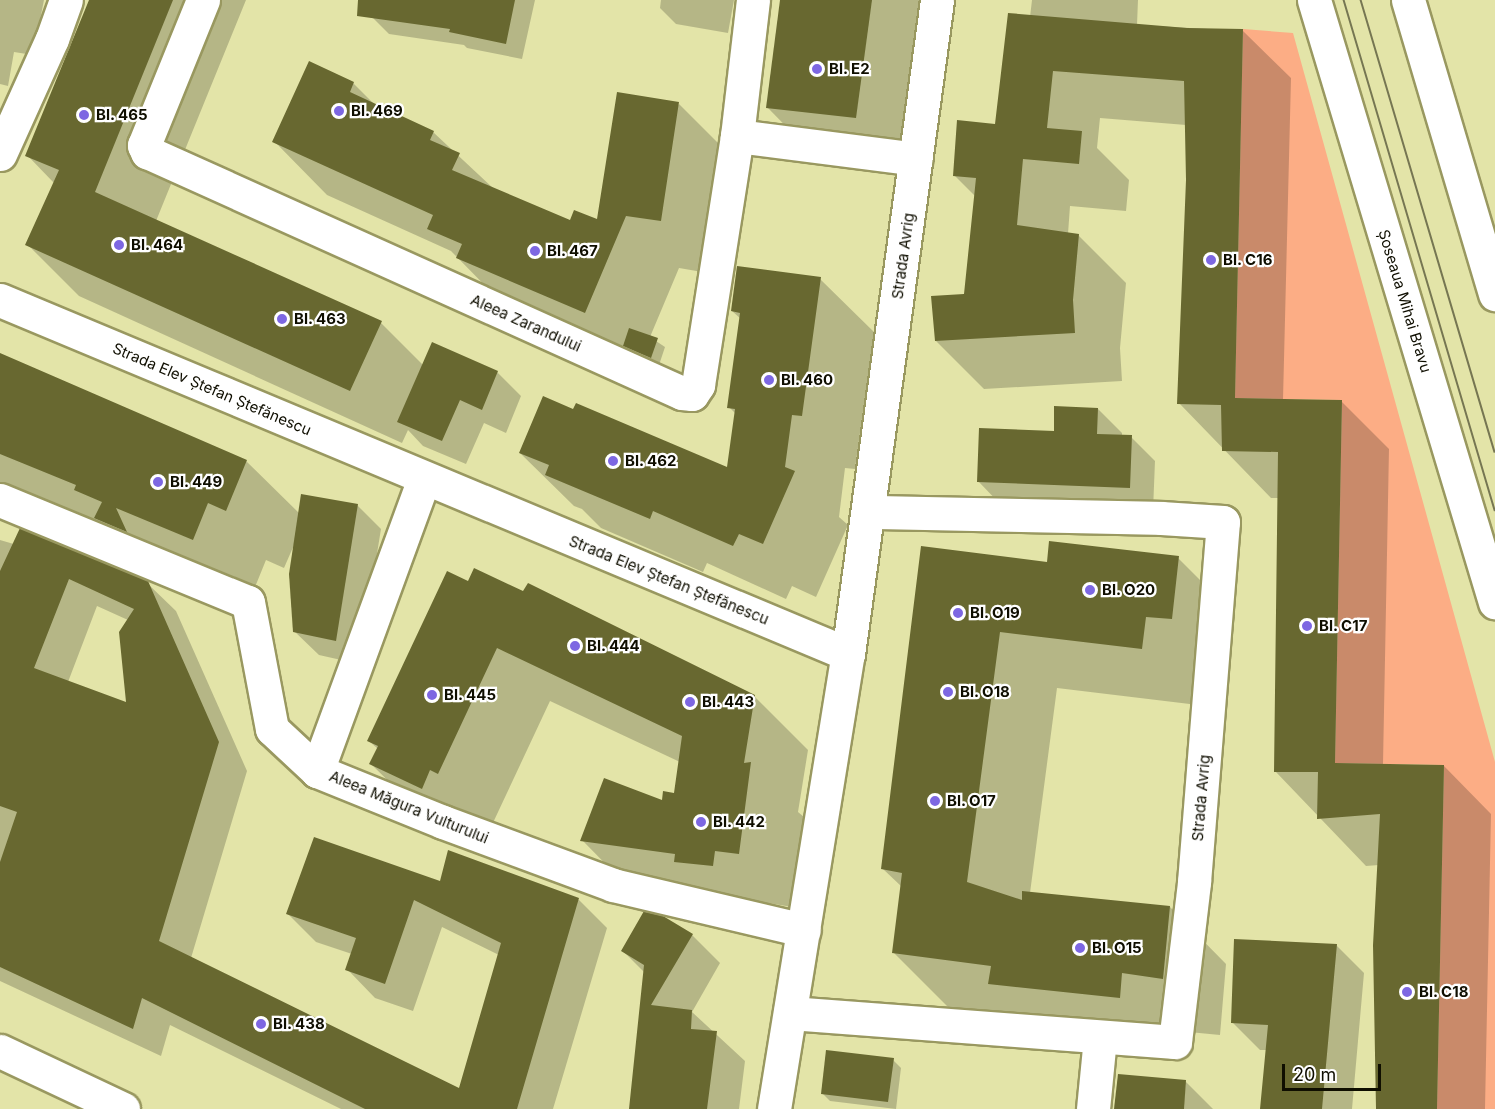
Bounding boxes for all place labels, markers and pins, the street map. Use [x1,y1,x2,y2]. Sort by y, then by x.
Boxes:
place label: Bl. E2 [829,60,870,78]
marker: Bl. E2 [810,62,824,76]
place label: Bl. 469 [351,102,403,120]
marker: Bl. 469 [332,104,346,118]
place label: Bl. 465 [96,106,148,124]
marker: Bl. 465 [77,108,91,122]
place label: Bl. 464 [131,236,184,254]
marker: Bl. 464 [112,238,126,252]
place label: Bl. 467 [547,242,598,260]
marker: Bl. 467 [528,244,542,258]
place label: Bl. C16 [1223,251,1273,269]
marker: Bl. C16 [1204,253,1218,267]
place label: Bl. 463 [294,310,346,328]
marker: Bl. 463 [275,312,289,326]
place label: Bl. 460 [781,371,834,389]
marker: Bl. 460 [762,373,776,387]
place label: Bl. 462 [625,452,677,470]
marker: Bl. 462 [606,454,620,468]
place label: Bl. 449 [170,473,223,491]
marker: Bl. 449 [151,475,165,489]
place label: Bl. O20 [1102,581,1156,599]
marker: Bl. O20 [1083,583,1097,597]
place label: Bl. O19 [970,604,1020,622]
marker: Bl. O19 [951,606,965,620]
place label: Bl. C17 [1319,617,1368,635]
marker: Bl. C17 [1300,619,1314,633]
place label: Bl. 444 [587,637,640,655]
marker: Bl. 444 [568,639,582,653]
place label: Bl. O18 [960,683,1010,701]
marker: Bl. O18 [941,685,955,699]
place label: Bl. 445 [444,686,496,704]
marker: Bl. 445 [425,688,439,702]
place label: Bl. 443 [702,693,755,711]
marker: Bl. 443 [683,695,697,709]
place label: Bl. O17 [947,792,996,810]
marker: Bl. O17 [928,794,942,808]
place label: Bl. 442 [713,813,765,831]
marker: Bl. 442 [694,815,708,829]
place label: Bl. O15 [1092,939,1142,957]
marker: Bl. O15 [1073,941,1087,955]
place label: Bl. C18 [1419,983,1469,1001]
marker: Bl. C18 [1400,985,1414,999]
place label: Bl. 438 [273,1015,325,1033]
marker: Bl. 438 [254,1017,268,1031]

